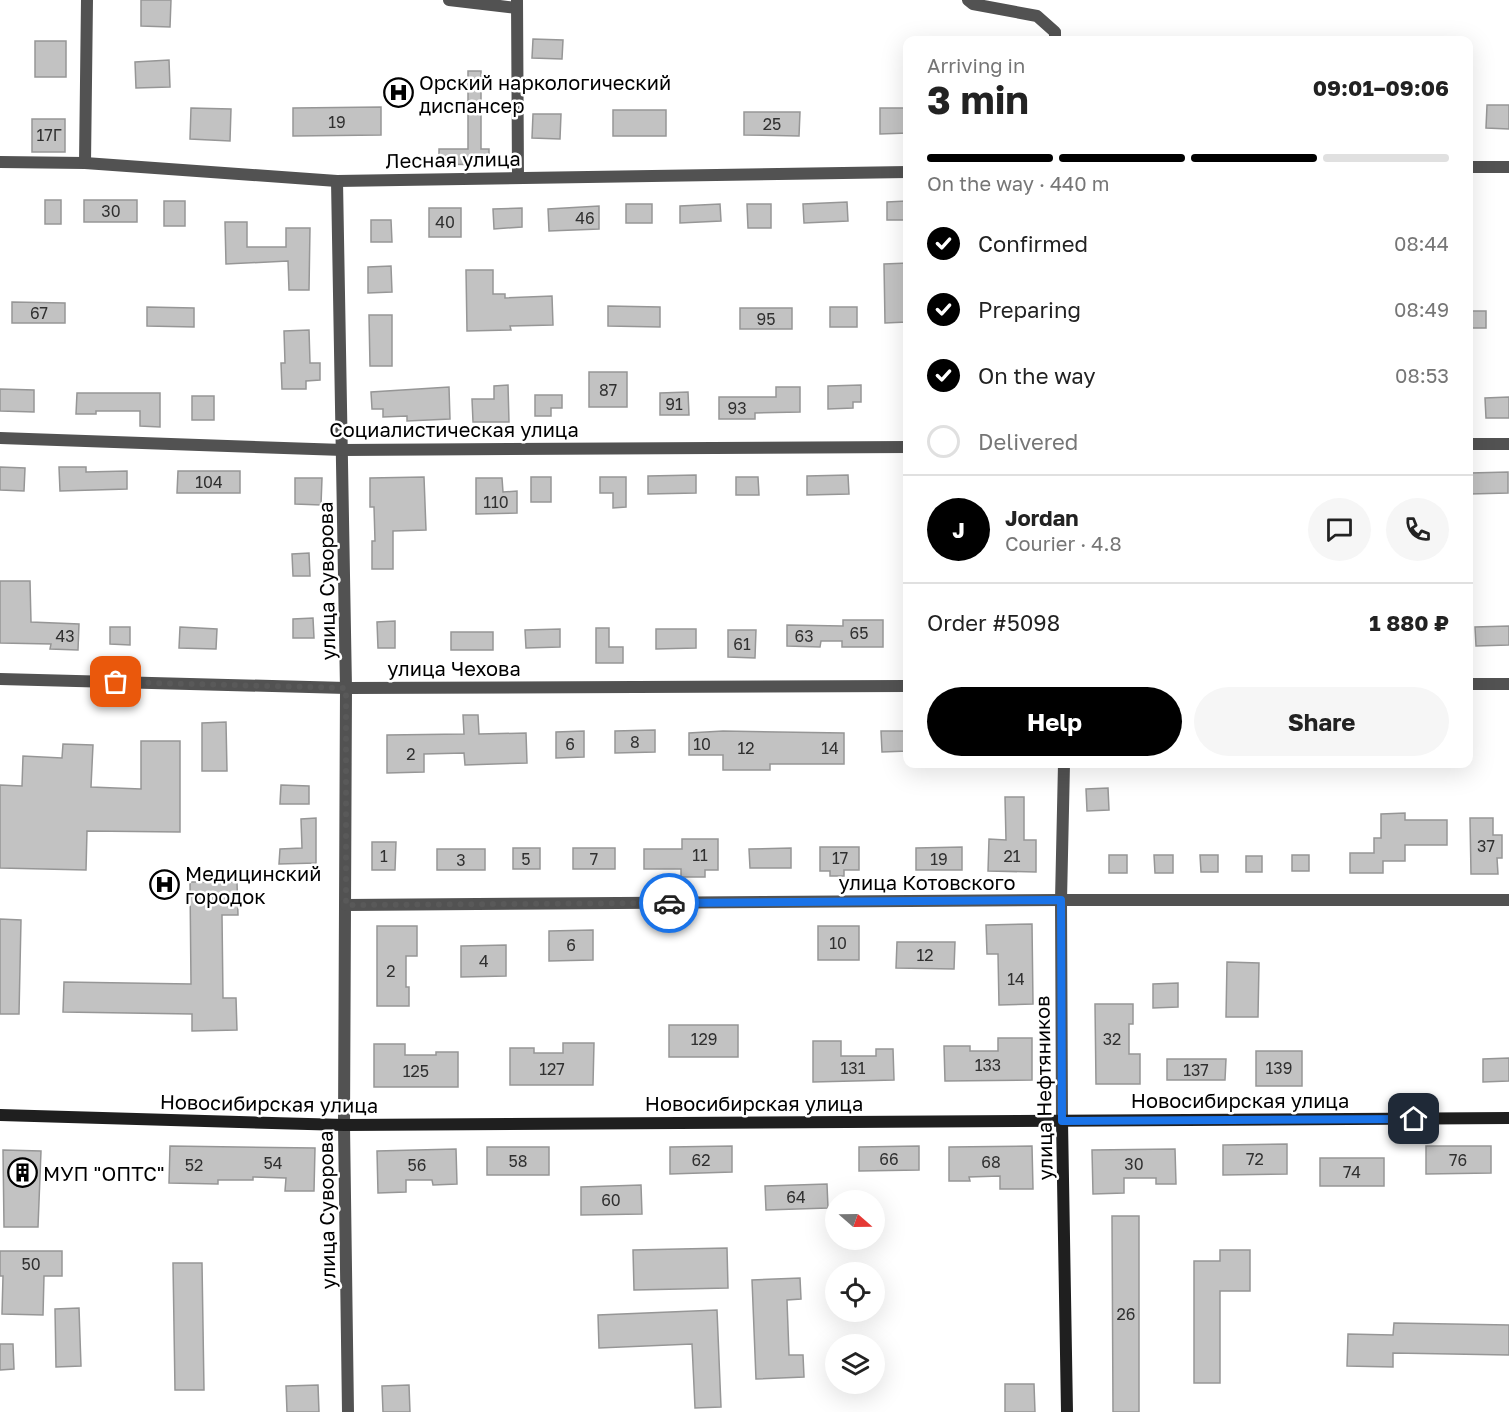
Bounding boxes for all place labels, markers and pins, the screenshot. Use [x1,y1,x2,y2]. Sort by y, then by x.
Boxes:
place label: Орский наркологический диспансер [419,70,671,117]
hospital icon: Орский наркологический диспансер [382,77,414,109]
pin [90,656,141,707]
place label: Медицинский городок [185,861,322,908]
hospital icon: Медицинский городок [148,868,180,900]
pin [1388,1093,1439,1144]
building icon: МУП "ОПТС" [6,1157,38,1189]
place label: МУП "ОПТС" [43,1161,165,1185]

